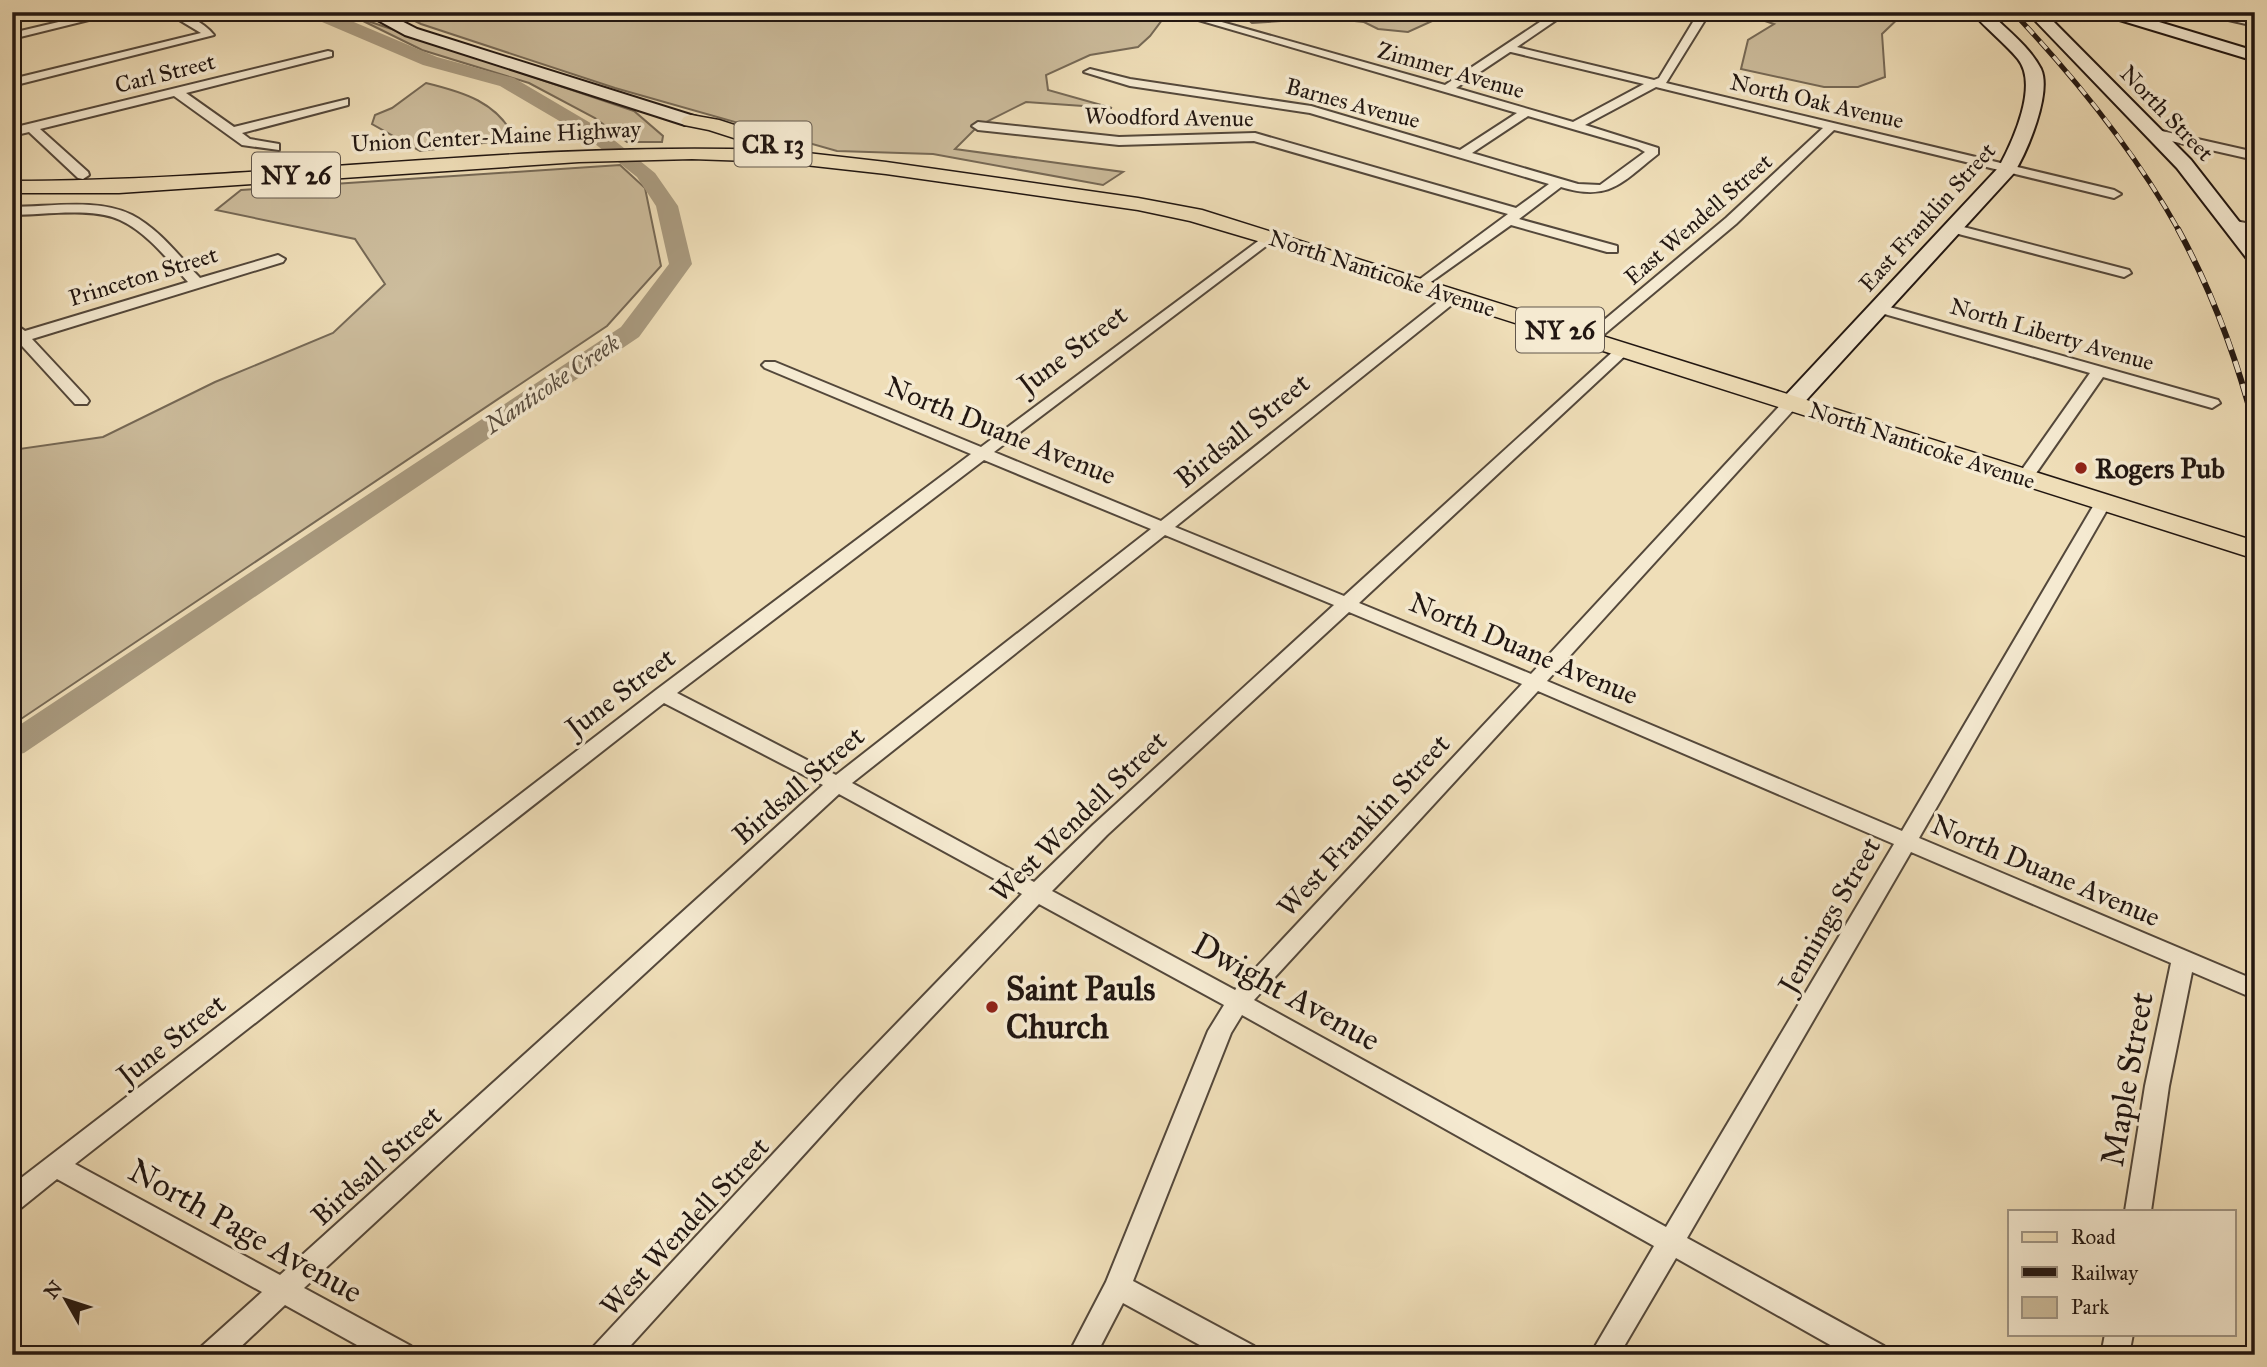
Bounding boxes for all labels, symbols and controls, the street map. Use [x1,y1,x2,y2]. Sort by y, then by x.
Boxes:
street label: Zimmer Avenue [1374,36,1528,104]
street label: Carl Street [112,47,218,99]
street label: North Street [2114,59,2220,167]
street label: North Oak Avenue [1728,67,1906,135]
street label: Barnes Avenue [1283,72,1423,134]
street label: Woodford Avenue [1084,102,1254,132]
street label: Union Center-Maine Highway [350,114,643,159]
road number: CR 13 [734,122,812,167]
street label: East Franklin Street [1853,137,2001,297]
street label: East Wendell Street [1619,147,1777,291]
road number: NY 26 [252,152,340,198]
street label: North Nanticoke Avenue [1265,223,1499,323]
street label: Princeton Street [65,240,221,312]
street label: North Liberty Avenue [1947,291,2157,377]
street label: June Street [1008,297,1134,404]
road number: NY 26 [1516,308,1604,352]
water label: Nanticoke Creek [477,328,625,441]
street label: Birdsall Street [1168,365,1317,495]
street label: North Duane Avenue [881,368,1121,493]
street label: North Nanticoke Avenue [1805,395,2039,495]
place label: Rogers Pub [2095,451,2225,486]
marker: Rogers Pub [2073,460,2089,476]
street label: North Duane Avenue [1404,584,1644,712]
street label: June Street [556,640,682,747]
street label: Birdsall Street [725,719,872,852]
street label: West Wendell Street [983,723,1174,910]
street label: West Franklin Street [1270,727,1457,924]
street label: North Duane Avenue [1926,806,2166,934]
street label: Jennings Street [1769,831,1888,1002]
street label: Dwight Avenue [1186,924,1387,1060]
place label: Saint Pauls Church [1006,969,1155,1047]
street label: June Street [108,986,233,1094]
street label: Maple Street [2092,989,2162,1169]
marker: Saint Pauls Church [984,999,1000,1015]
street label: Birdsall Street [304,1098,449,1233]
street label: West Wendell Street [592,1130,776,1323]
street label: North Page Avenue [122,1150,369,1312]
legend [2008,1210,2236,1336]
text: Road [2071,1224,2116,1250]
text: Railway [2071,1260,2139,1286]
north arrow [32,1266,102,1336]
text: N [39,1276,67,1303]
text: Park [2071,1294,2109,1320]

